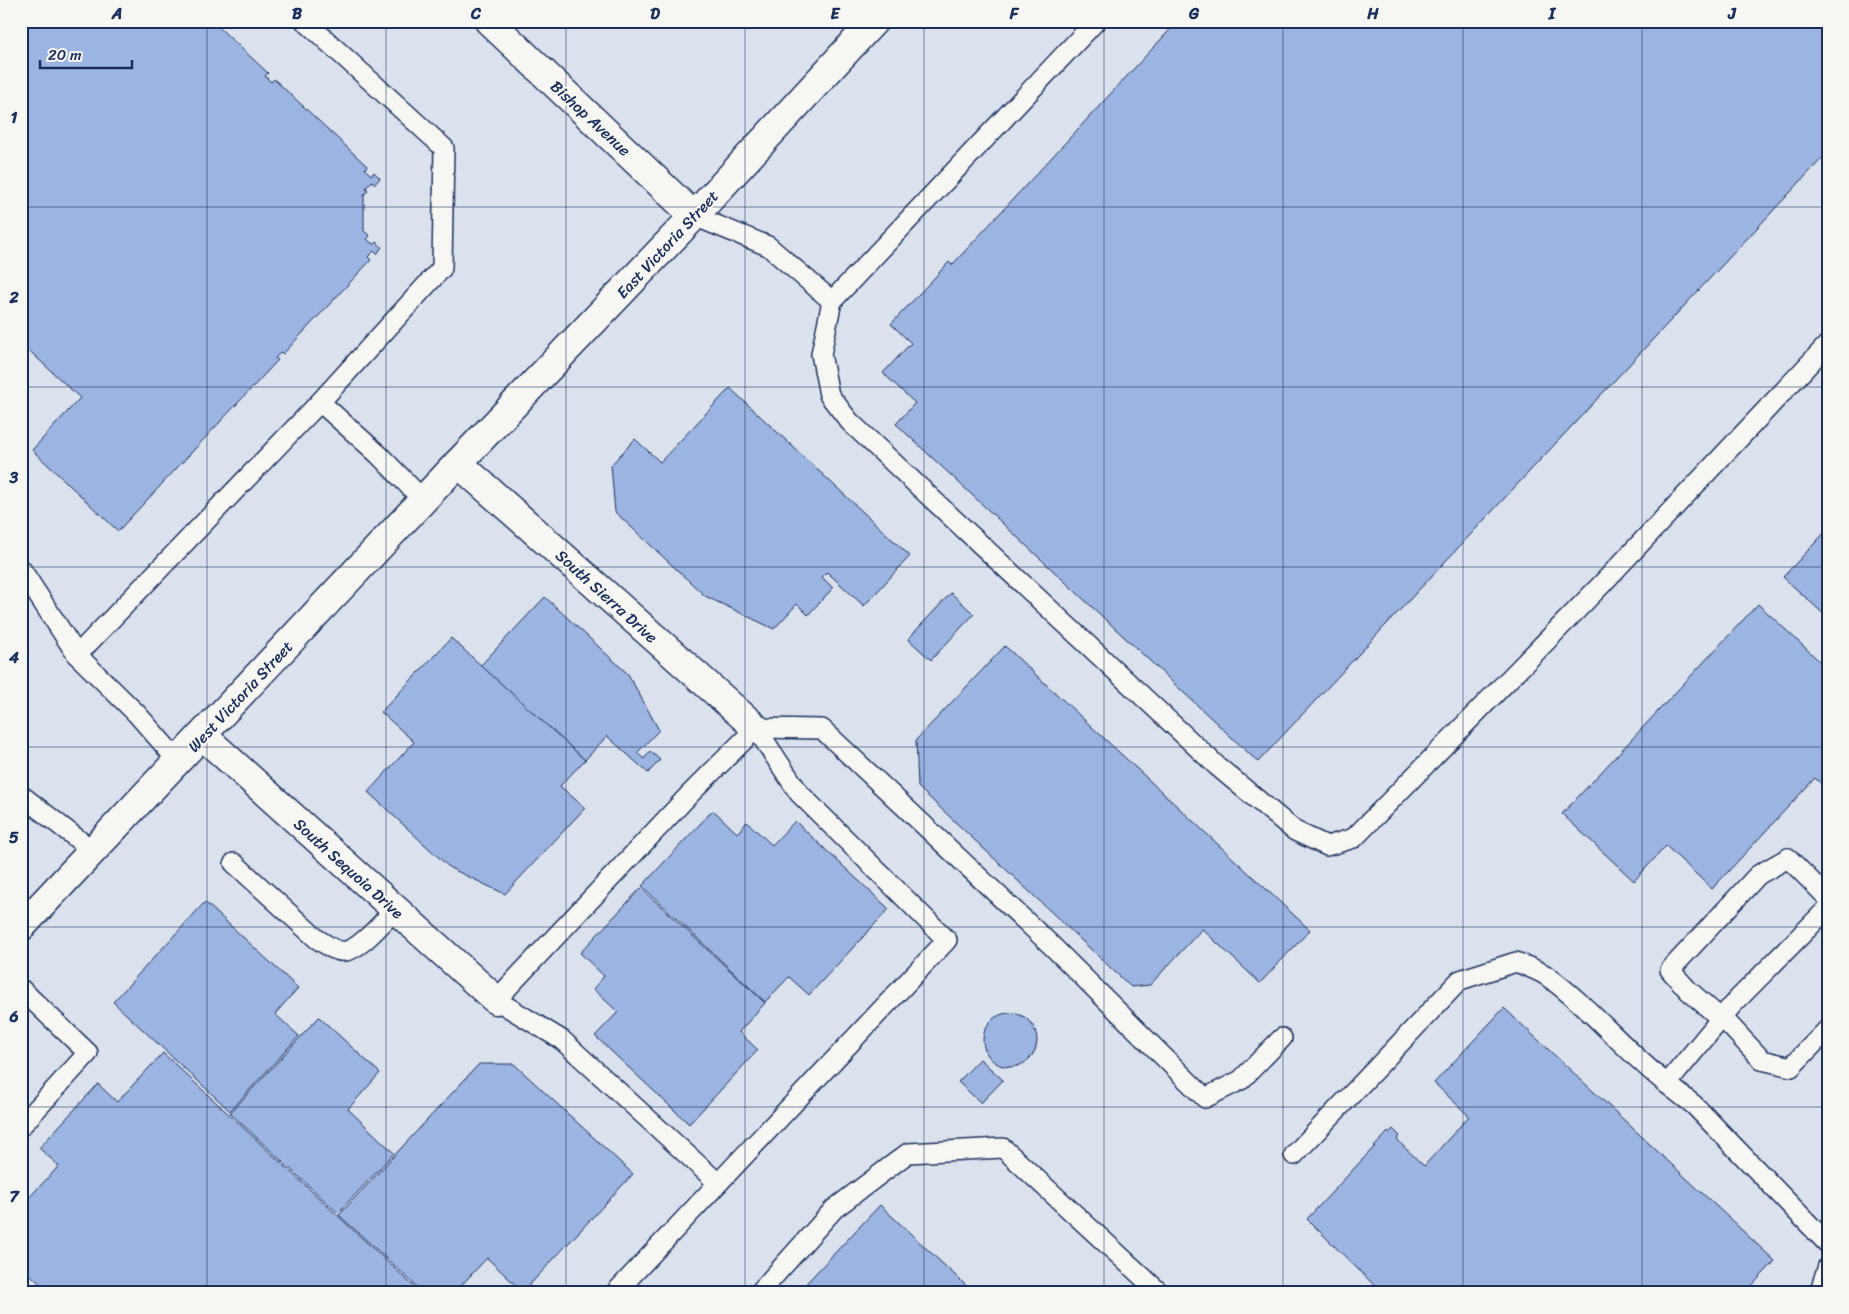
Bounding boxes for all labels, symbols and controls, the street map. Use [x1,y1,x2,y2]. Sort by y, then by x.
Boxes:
text: A [111,0,122,28]
text: B [292,0,303,28]
text: C [470,0,482,28]
text: D [650,0,660,28]
text: E [831,0,841,28]
text: F [1009,0,1020,28]
text: G [1188,0,1200,28]
text: H [1366,0,1379,28]
text: I [1548,0,1557,28]
text: J [1727,0,1737,28]
scale bar [40,38,132,70]
text: 20 m [48,42,82,68]
street label: Bishop Avenue [543,73,638,164]
text: 1 [11,103,18,132]
street label: East Victoria Street [609,183,726,306]
text: 2 [8,283,19,312]
text: 3 [9,463,19,492]
street label: South Sierra Drive [548,542,665,651]
street label: West Victoria Street [180,633,300,759]
text: 4 [8,643,19,672]
street label: South Sequoia Drive [287,810,411,926]
text: 5 [9,823,19,852]
text: 6 [8,1002,19,1031]
text: 7 [9,1182,20,1211]

